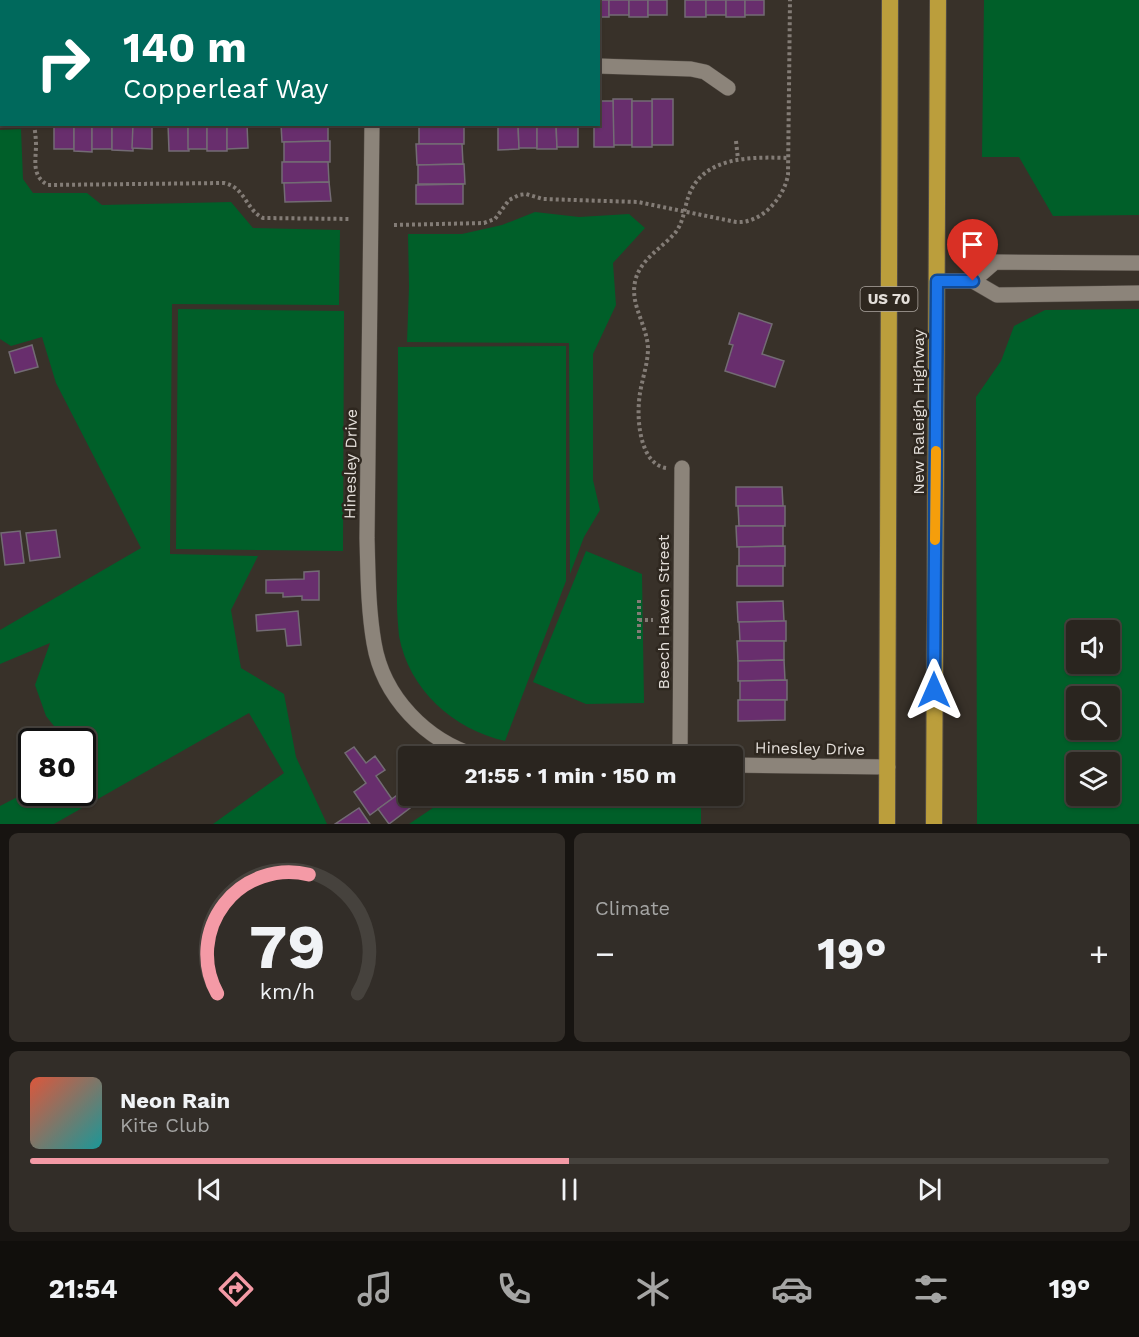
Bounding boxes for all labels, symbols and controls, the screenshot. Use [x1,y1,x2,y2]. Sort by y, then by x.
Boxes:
text: 140 m [123,23,247,72]
icon: right [24,24,102,102]
text: Copperleaf Way [123,73,329,105]
pin [947,219,998,281]
icon: arrive [956,228,989,261]
road number: US 70 [860,287,918,311]
street label: New Raleigh Highway [909,329,928,495]
street label: Hinesley Drive [340,409,361,519]
street label: Beech Haven Street [654,534,673,689]
map controls [1066,620,1120,806]
button: sound [1066,620,1120,674]
position arrow [902,658,966,722]
button: search [1066,686,1120,740]
speed limit sign: 80 [18,728,96,806]
street label: Hinesley Drive [755,738,865,759]
button: layers [1066,752,1120,806]
text: 21:55 · 1 min · 150 m [465,763,676,788]
text: Climate [595,896,670,920]
text: 79 [249,910,325,983]
text: 19° [817,927,887,980]
text: − [595,934,615,973]
text: + [1089,934,1109,973]
text: km/h [259,980,315,1005]
text: Neon Rain [120,1088,230,1113]
text: Kite Club [120,1113,210,1137]
icon: previous [193,1173,226,1206]
icon: pause [553,1173,586,1206]
icon: next [913,1173,946,1206]
icon: directions [215,1268,257,1310]
icon: music [354,1268,396,1310]
icon: phone [493,1268,535,1310]
icon: climate [632,1268,674,1310]
icon: car [771,1268,813,1310]
icon: filters [910,1268,952,1310]
text: 21:54 [49,1273,118,1305]
text: 19° [1049,1273,1090,1305]

